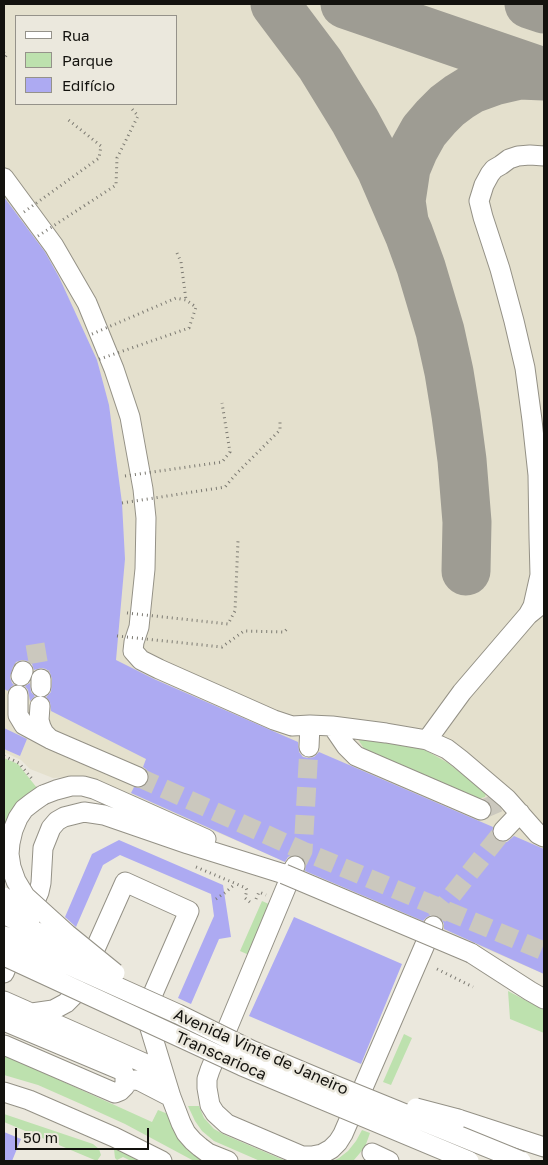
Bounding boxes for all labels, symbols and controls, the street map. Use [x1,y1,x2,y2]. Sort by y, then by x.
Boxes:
legend [15,15,178,105]
text: Rua [62,26,89,44]
text: Parque [62,51,113,69]
text: Edifício [62,76,115,94]
street label: Avenida Vinte de Janeiro [171,1005,351,1099]
street label: Transcarioca [173,1027,269,1085]
scale bar [18,1118,151,1150]
text: 50 m [23,1128,58,1146]

